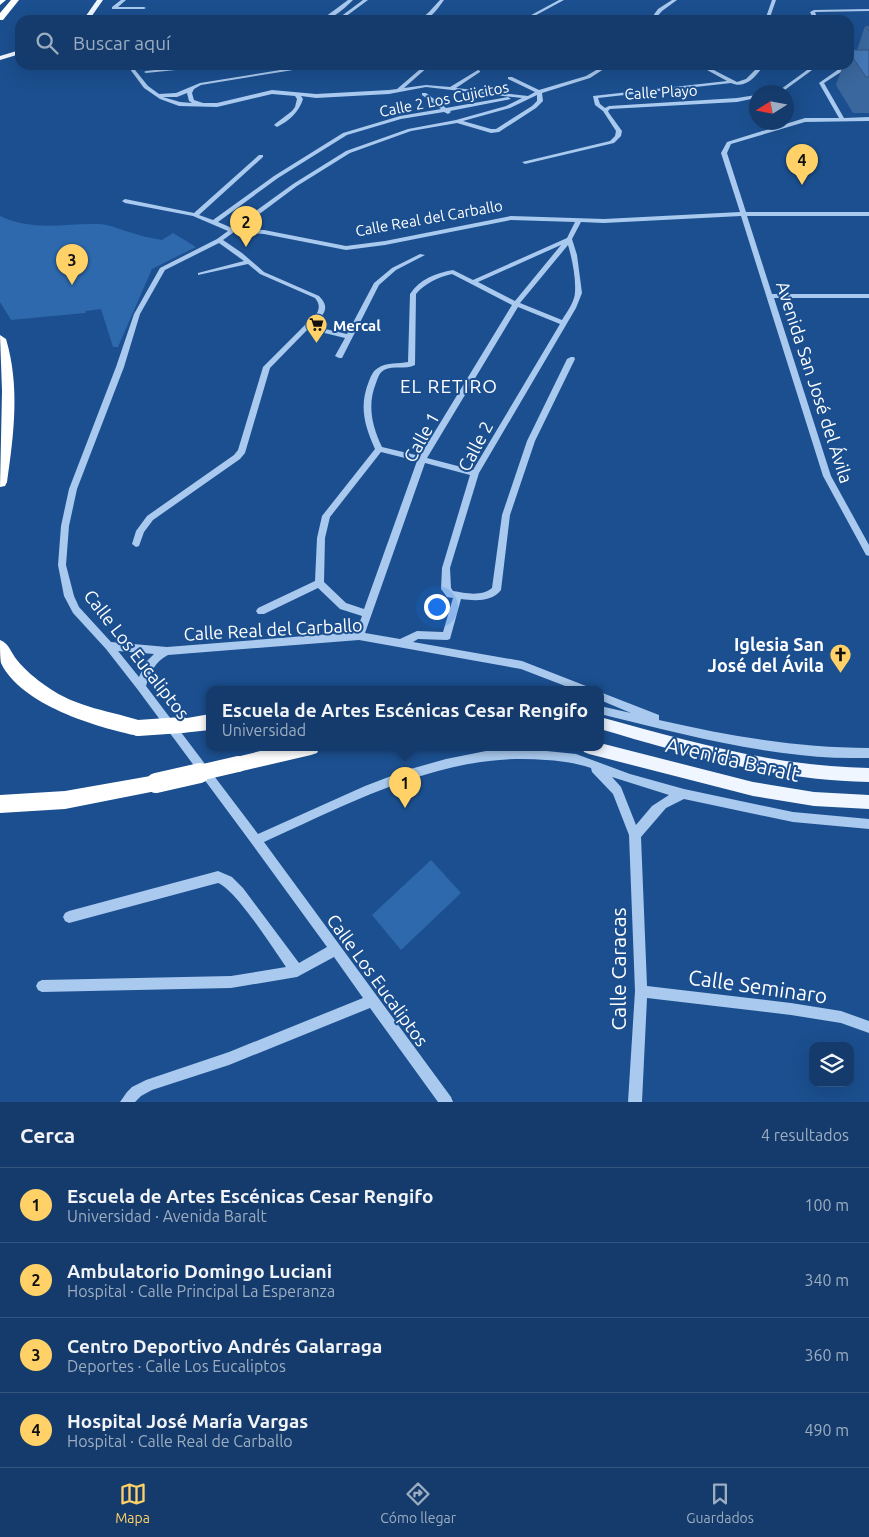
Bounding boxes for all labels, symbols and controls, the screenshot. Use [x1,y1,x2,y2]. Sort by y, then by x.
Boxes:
search box [15,15,854,70]
icon: search [33,29,61,57]
text: Buscar aquí [73,32,171,54]
street label: Calle 2 Los Cujicitos [378,78,510,120]
street label: Calle Playo [624,82,698,102]
north arrow [749,85,794,130]
pin: 4 [786,144,818,185]
street label: Calle Real del Carballo [354,197,504,239]
pin: 2 [230,206,262,247]
pin: 3 [56,244,88,285]
street label: Avenida San José del Ávila [773,278,858,485]
supermarket icon: Mercal [305,313,329,344]
place label: Mercal [333,317,381,334]
district label: EL RETIRO [400,375,498,397]
street label: Calle 1 [399,409,443,465]
street label: Calle 2 [454,417,496,475]
street label: Calle Los Eucaliptos [80,585,194,723]
your location [424,594,450,620]
street label: Calle Real del Carballo [183,614,363,644]
place label: Iglesia San José del Ávila [708,634,824,675]
church icon: Iglesia San José del Ávila [828,642,852,673]
popup [206,686,604,751]
text: Escuela de Artes Escénicas Cesar Rengifo [222,699,588,721]
text: Universidad [222,721,306,739]
street label: Avenida Baralt [664,732,802,786]
pin: 1 [389,767,421,808]
street label: Calle Caracas [606,907,630,1031]
street label: Calle Los Eucaliptos [323,910,433,1050]
street label: Calle Seminaro [687,964,829,1008]
map controls [809,1042,854,1087]
button: layers [809,1042,854,1087]
text: Cerca [20,1123,75,1147]
text: 4 resultados [761,1126,849,1144]
text: Escuela de Artes Escénicas Cesar Rengifo [67,1185,433,1207]
text: 1 [31,1196,41,1214]
text: 100 m [804,1196,849,1214]
text: Universidad · Avenida Baralt [67,1207,267,1225]
text: Ambulatorio Domingo Luciani [67,1260,332,1282]
text: 2 [31,1271,41,1289]
text: 340 m [804,1271,849,1289]
text: Hospital · Calle Principal La Esperanza [67,1282,335,1300]
text: Centro Deportivo Andrés Galarraga [67,1335,382,1357]
text: 3 [31,1346,41,1364]
text: 360 m [804,1346,849,1364]
text: Deportes · Calle Los Eucaliptos [67,1357,286,1375]
text: Hospital José María Vargas [67,1410,308,1432]
text: 4 [31,1421,41,1439]
text: 490 m [804,1421,849,1439]
text: Hospital · Calle Real de Carballo [67,1432,293,1450]
tab: Mapa [115,1480,150,1526]
tab: Cómo llegar [380,1480,456,1526]
tab: Guardados [686,1480,754,1526]

